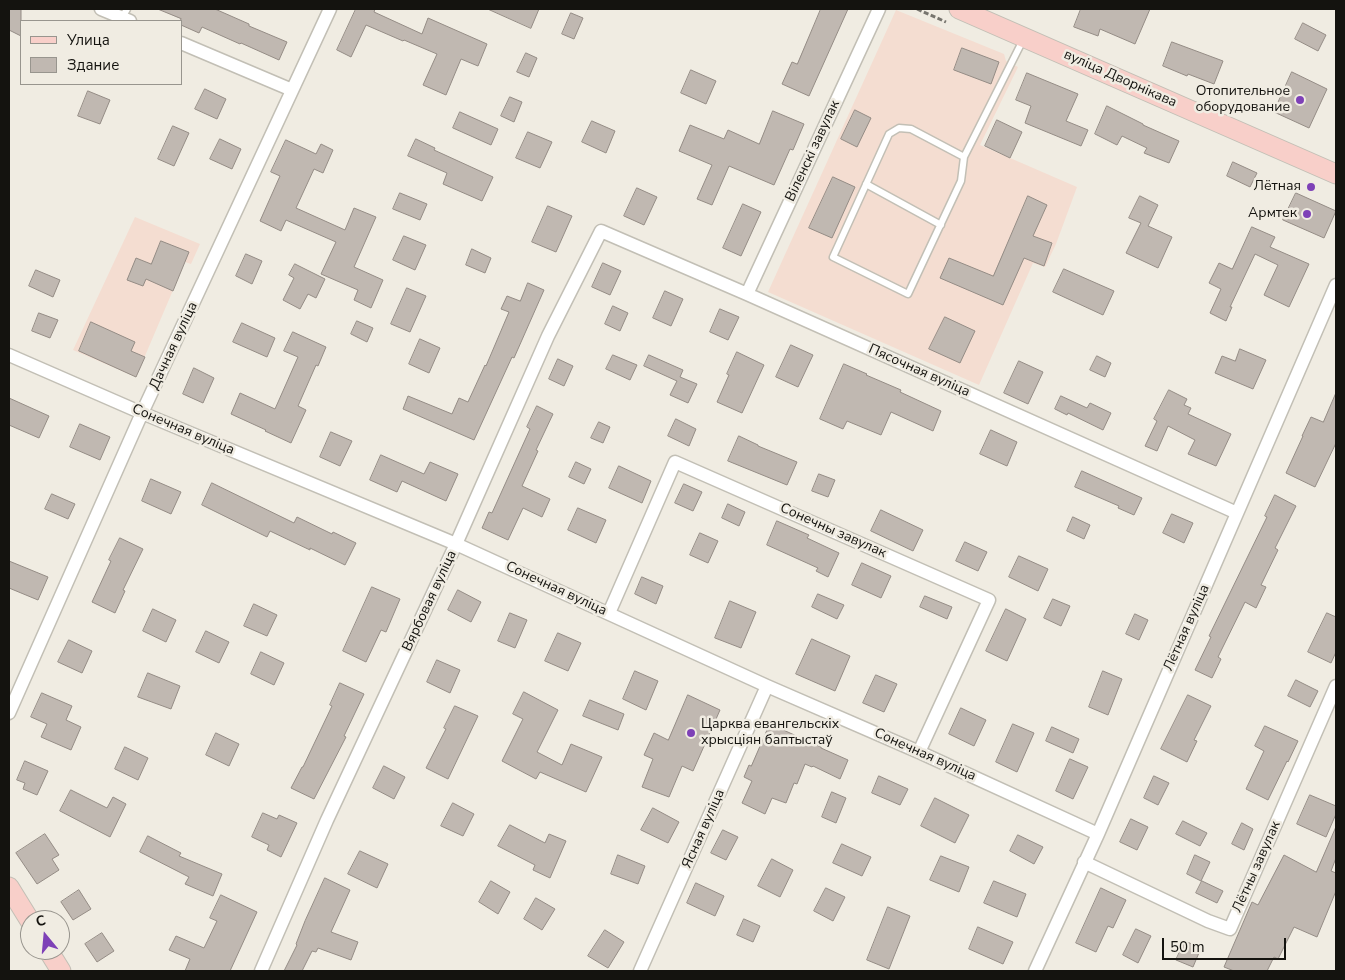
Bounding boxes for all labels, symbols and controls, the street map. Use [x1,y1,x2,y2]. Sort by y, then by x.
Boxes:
legend [20,20,182,85]
text: Улица [67,30,110,50]
street label: вуліца Дворнікава [1061,47,1179,111]
text: Здание [67,55,119,75]
place label: Отопительное оборудование [1195,84,1290,116]
marker: Отопительное оборудование [1294,94,1306,106]
street label: Віленскі завулак [782,98,844,204]
place label: Лётная [1254,179,1301,195]
marker: Лётная [1305,181,1317,193]
place label: Армтек [1248,206,1297,222]
marker: Армтек [1301,208,1313,220]
street label: Дачная вуліца [146,299,202,393]
street label: Пясочная вуліца [866,341,972,401]
street label: Сонечная вуліца [129,401,237,459]
street label: Сонечны завулак [777,500,889,562]
street label: Вярбовая вуліца [399,548,461,654]
street label: Сонечная вуліца [503,558,609,620]
street label: Лётная вуліца [1160,582,1214,674]
place label: Царква евангельскіх хрысціян баптыстаў [701,717,839,750]
street label: Сонечная вуліца [872,725,978,785]
marker: Царква евангельскіх хрысціян баптыстаў [685,727,697,739]
street label: Ясная вуліца [679,787,729,871]
street label: Лётны завулак [1229,819,1285,915]
north arrow [20,910,70,960]
text: С [33,911,48,932]
scale bar [1165,928,1289,960]
text: 50 m [1170,937,1205,957]

